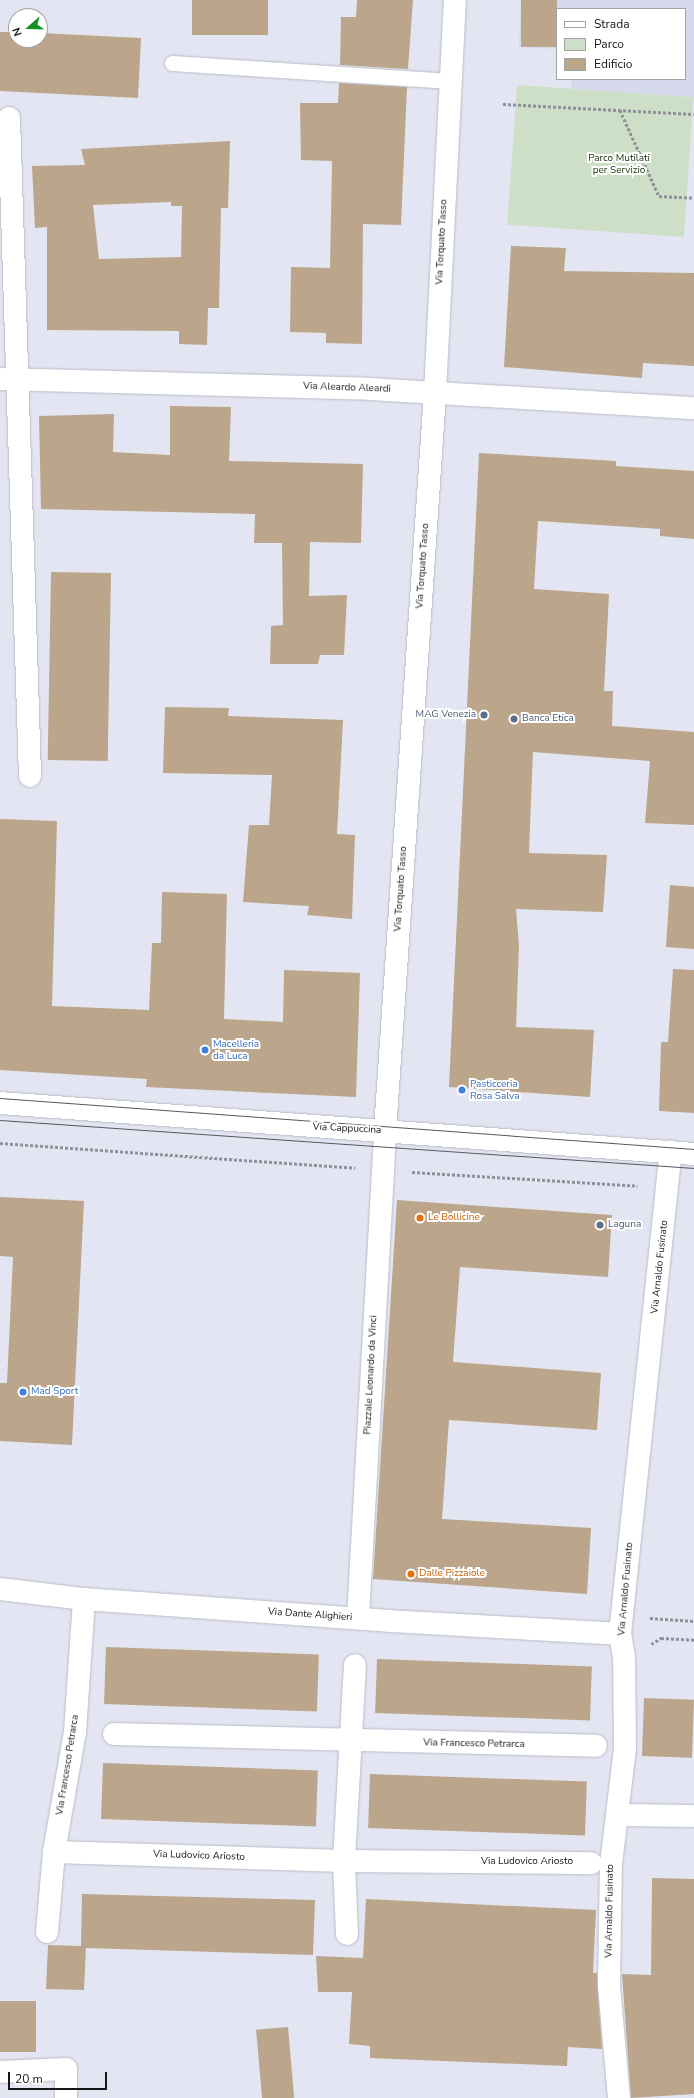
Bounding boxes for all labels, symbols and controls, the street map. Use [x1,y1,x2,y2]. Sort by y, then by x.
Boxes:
north arrow [8,8,48,48]
legend [556,8,686,80]
text: Strada [594,16,630,32]
text: N [9,26,26,38]
text: Parco [594,36,624,52]
text: Edificio [594,56,632,72]
park label: Parco Mutilati per Servizio [588,152,650,176]
street label: Via Torquato Tasso [434,199,450,285]
street label: Via Aleardo Aleardi [303,380,391,396]
street label: Via Torquato Tasso [414,523,432,609]
place label: MAG Venezia [416,709,476,721]
marker: MAG Venezia [479,710,489,720]
place label: Banca Etica [522,713,574,725]
marker: Banca Etica [509,714,519,724]
street label: Via Torquato Tasso [392,846,410,932]
place label: Macelleria da Luca [213,1038,259,1062]
marker: Macelleria da Luca [200,1045,210,1055]
place label: Pasticceria Rosa Salva [470,1078,519,1102]
marker: Pasticceria Rosa Salva [457,1085,467,1095]
street label: Via Cappuccina [312,1121,382,1137]
place label: Le Bollicine [428,1212,480,1224]
marker: Le Bollicine [415,1213,425,1223]
place label: Laguna [608,1219,641,1231]
marker: Laguna [595,1220,605,1230]
street label: Via Arnaldo Fusinato [649,1220,671,1314]
street label: Piazzale Leonardo da Vinci [362,1315,380,1435]
place label: Mad Sport [31,1386,78,1398]
marker: Mad Sport [18,1387,28,1397]
street label: Via Arnaldo Fusinato [616,1542,636,1636]
place label: Dalle Pizzaiole [419,1568,485,1580]
marker: Dalle Pizzaiole [406,1569,416,1579]
street label: Via Dante Alighieri [267,1606,353,1624]
street label: Via Francesco Petrarca [54,1714,82,1816]
street label: Via Francesco Petrarca [423,1737,525,1751]
street label: Via Ludovico Ariosto [153,1848,245,1864]
street label: Via Ludovico Ariosto [481,1856,573,1868]
street label: Via Arnaldo Fusinato [603,1864,617,1958]
scale bar [10,2064,109,2090]
text: 20 m [15,2071,43,2087]

